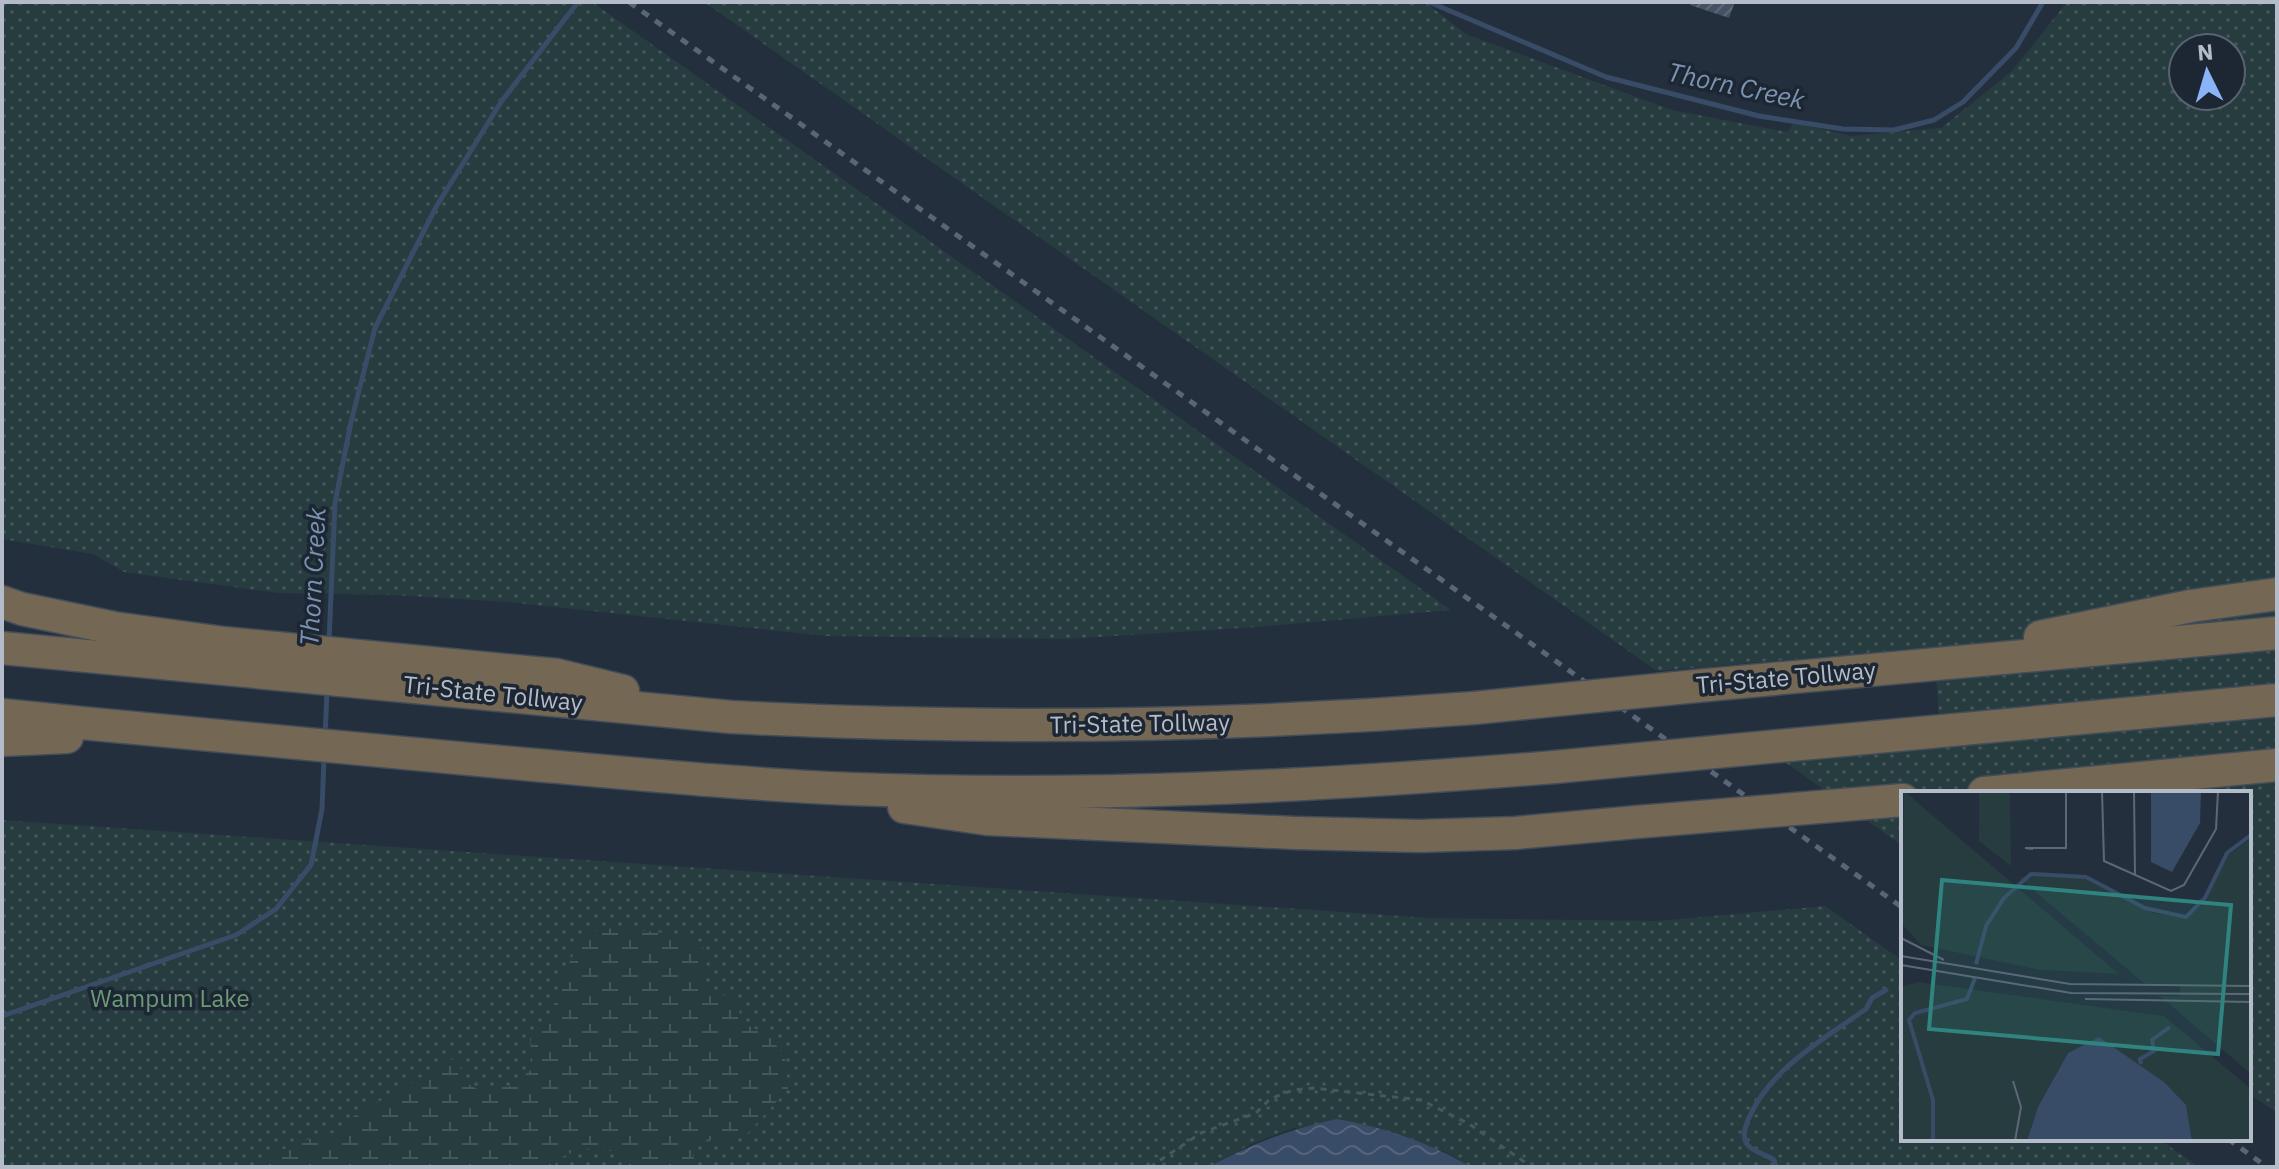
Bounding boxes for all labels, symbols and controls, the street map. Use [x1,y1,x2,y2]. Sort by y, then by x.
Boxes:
north arrow [2167,32,2247,112]
text: N [2196,36,2214,67]
water label: Thorn Creek [1665,54,1808,116]
water label: Thorn Creek [291,506,333,647]
street label: Tri-State Tollway [1695,653,1877,701]
street label: Tri-State Tollway [402,668,584,718]
street label: Tri-State Tollway [1050,705,1230,741]
inset map [1901,791,2251,1141]
park label: Wampum Lake [90,982,250,1014]

